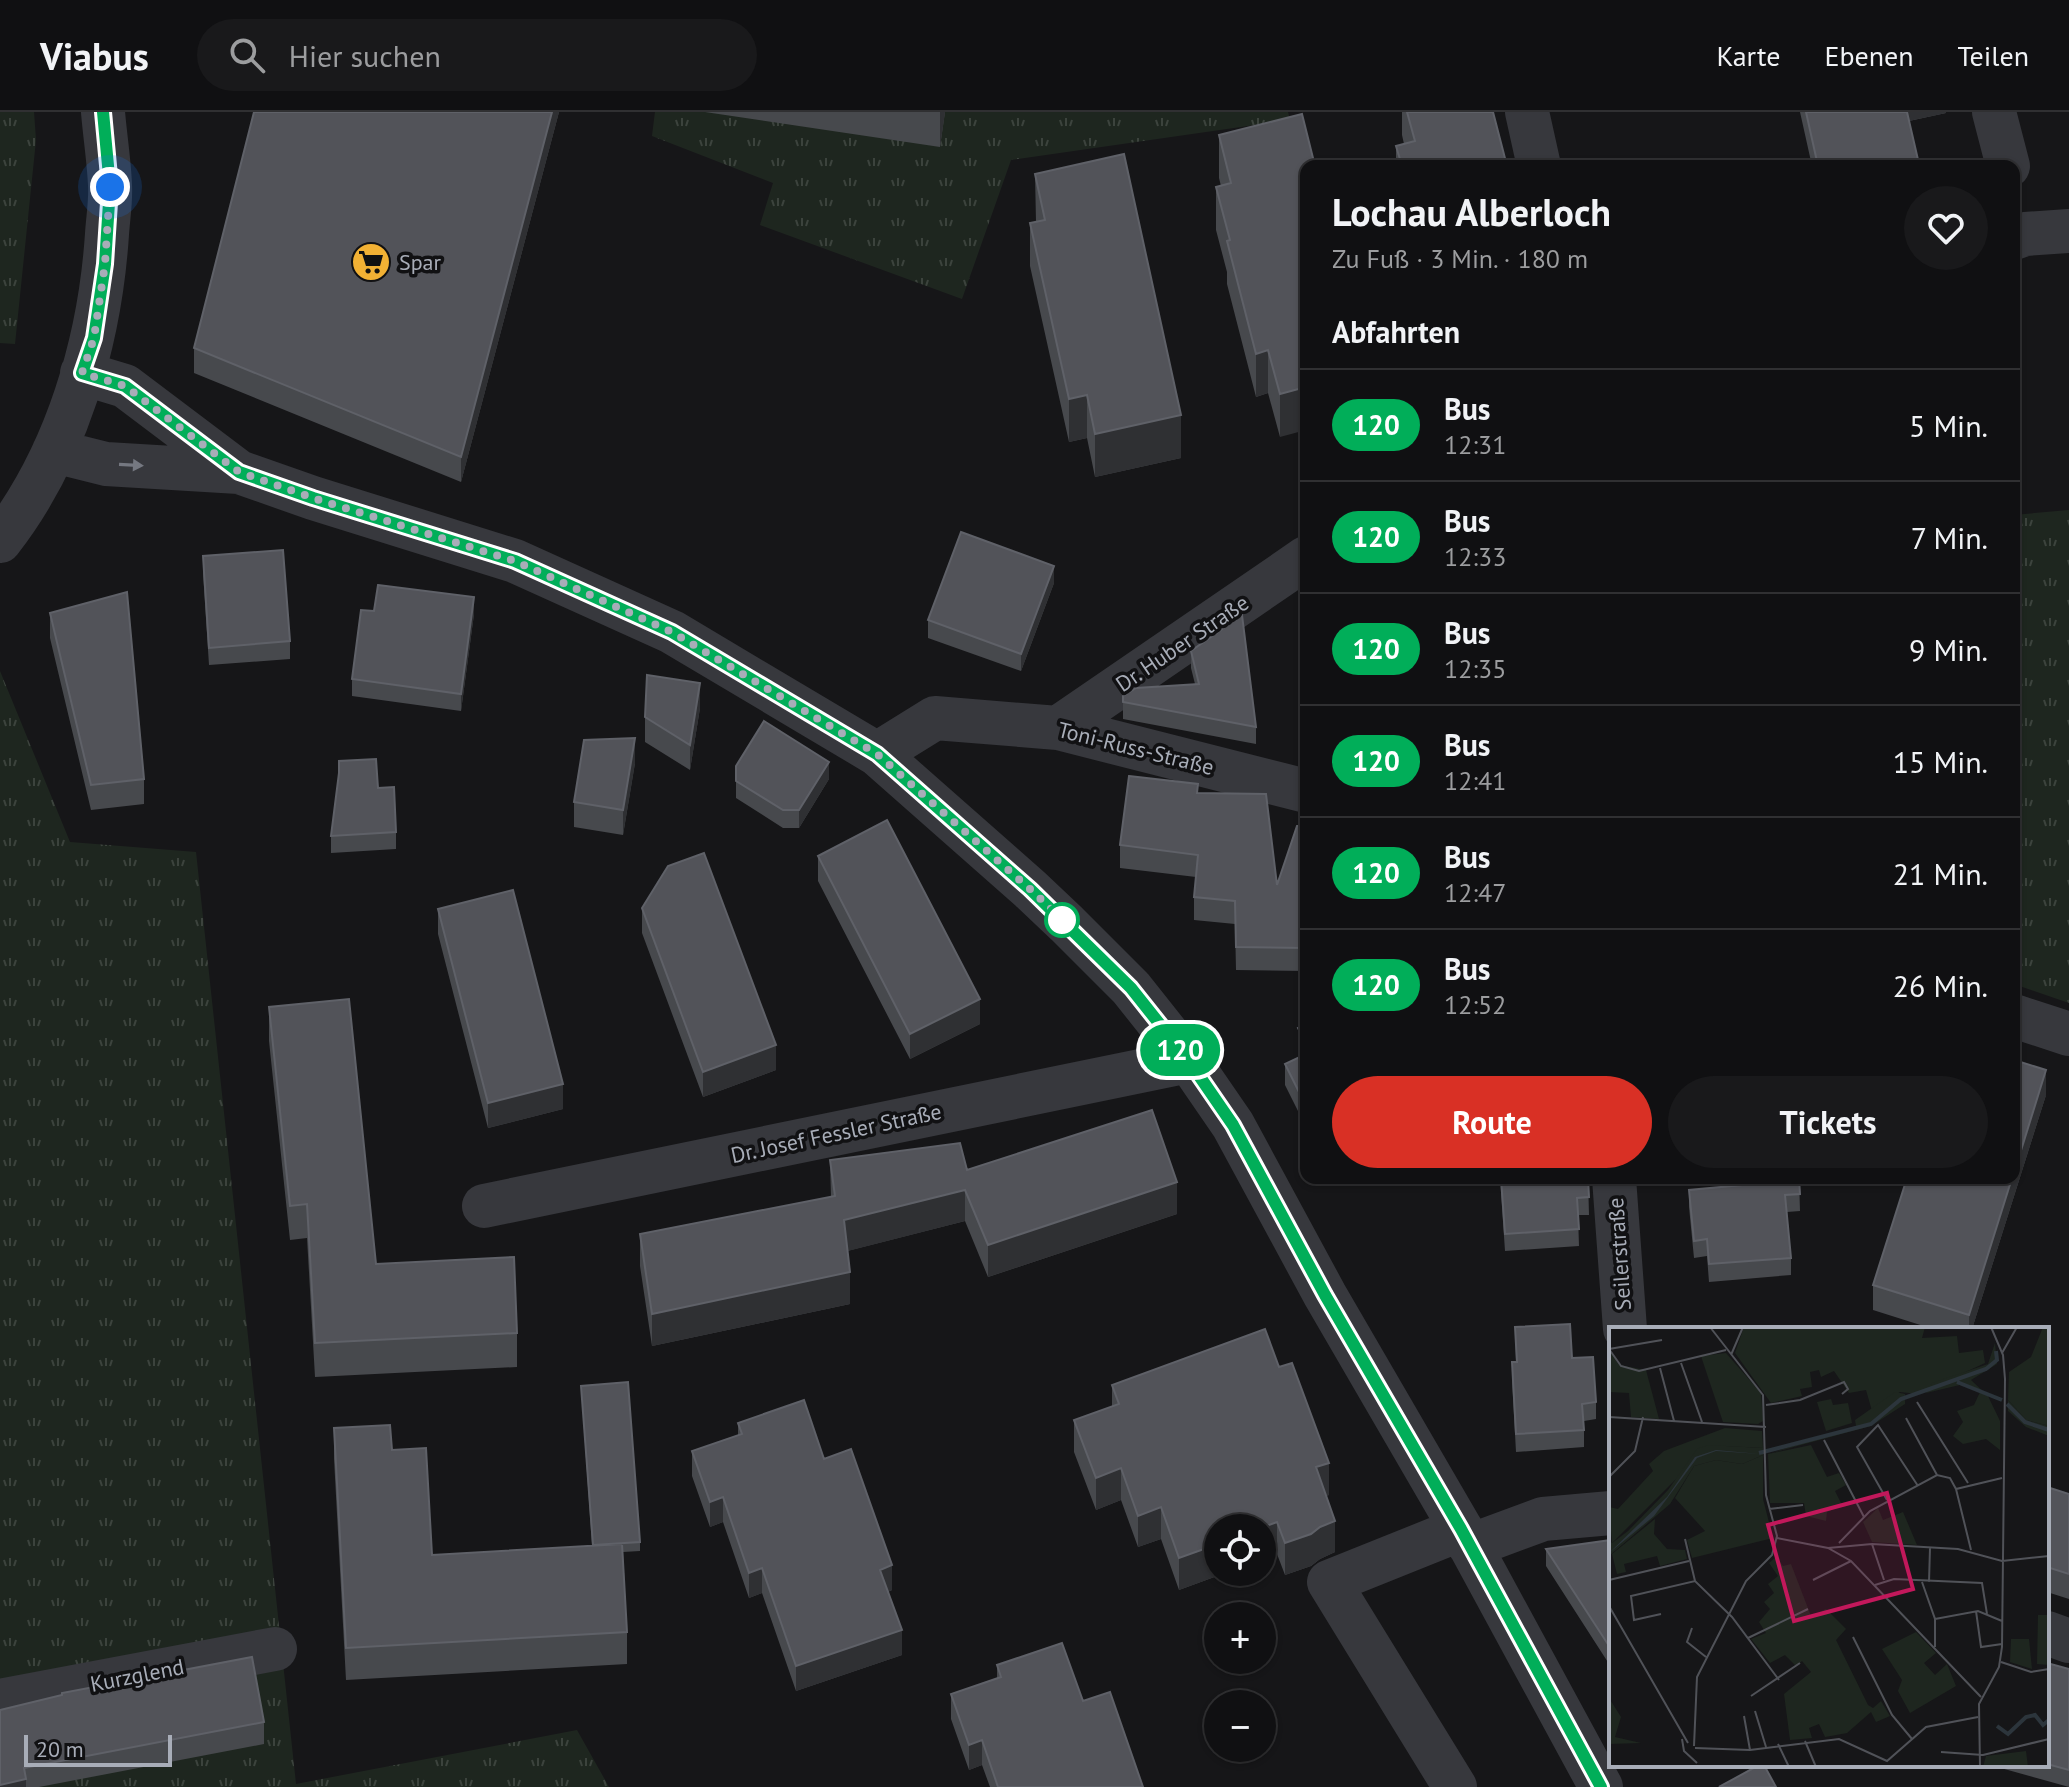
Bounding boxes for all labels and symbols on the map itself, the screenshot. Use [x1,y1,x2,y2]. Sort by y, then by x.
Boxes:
your location [90,167,130,207]
supermarket icon: Spar [350,241,392,283]
place label: Spar [399,248,441,276]
one-way arrow [118,459,144,472]
street label: Dr. Huber Straße [1110,588,1254,698]
street label: Toni-Russ-Straße [1055,715,1217,781]
unlabelled marker [1045,903,1079,937]
line badge: 120 [1134,1024,1226,1076]
street label: Dr. Josef Fessler Straße [728,1097,944,1169]
street label: Seilerstraße [1601,1197,1637,1311]
inset map [1609,1327,2049,1767]
street label: Kurzglend [88,1652,186,1698]
scale bar [24,1731,172,1767]

